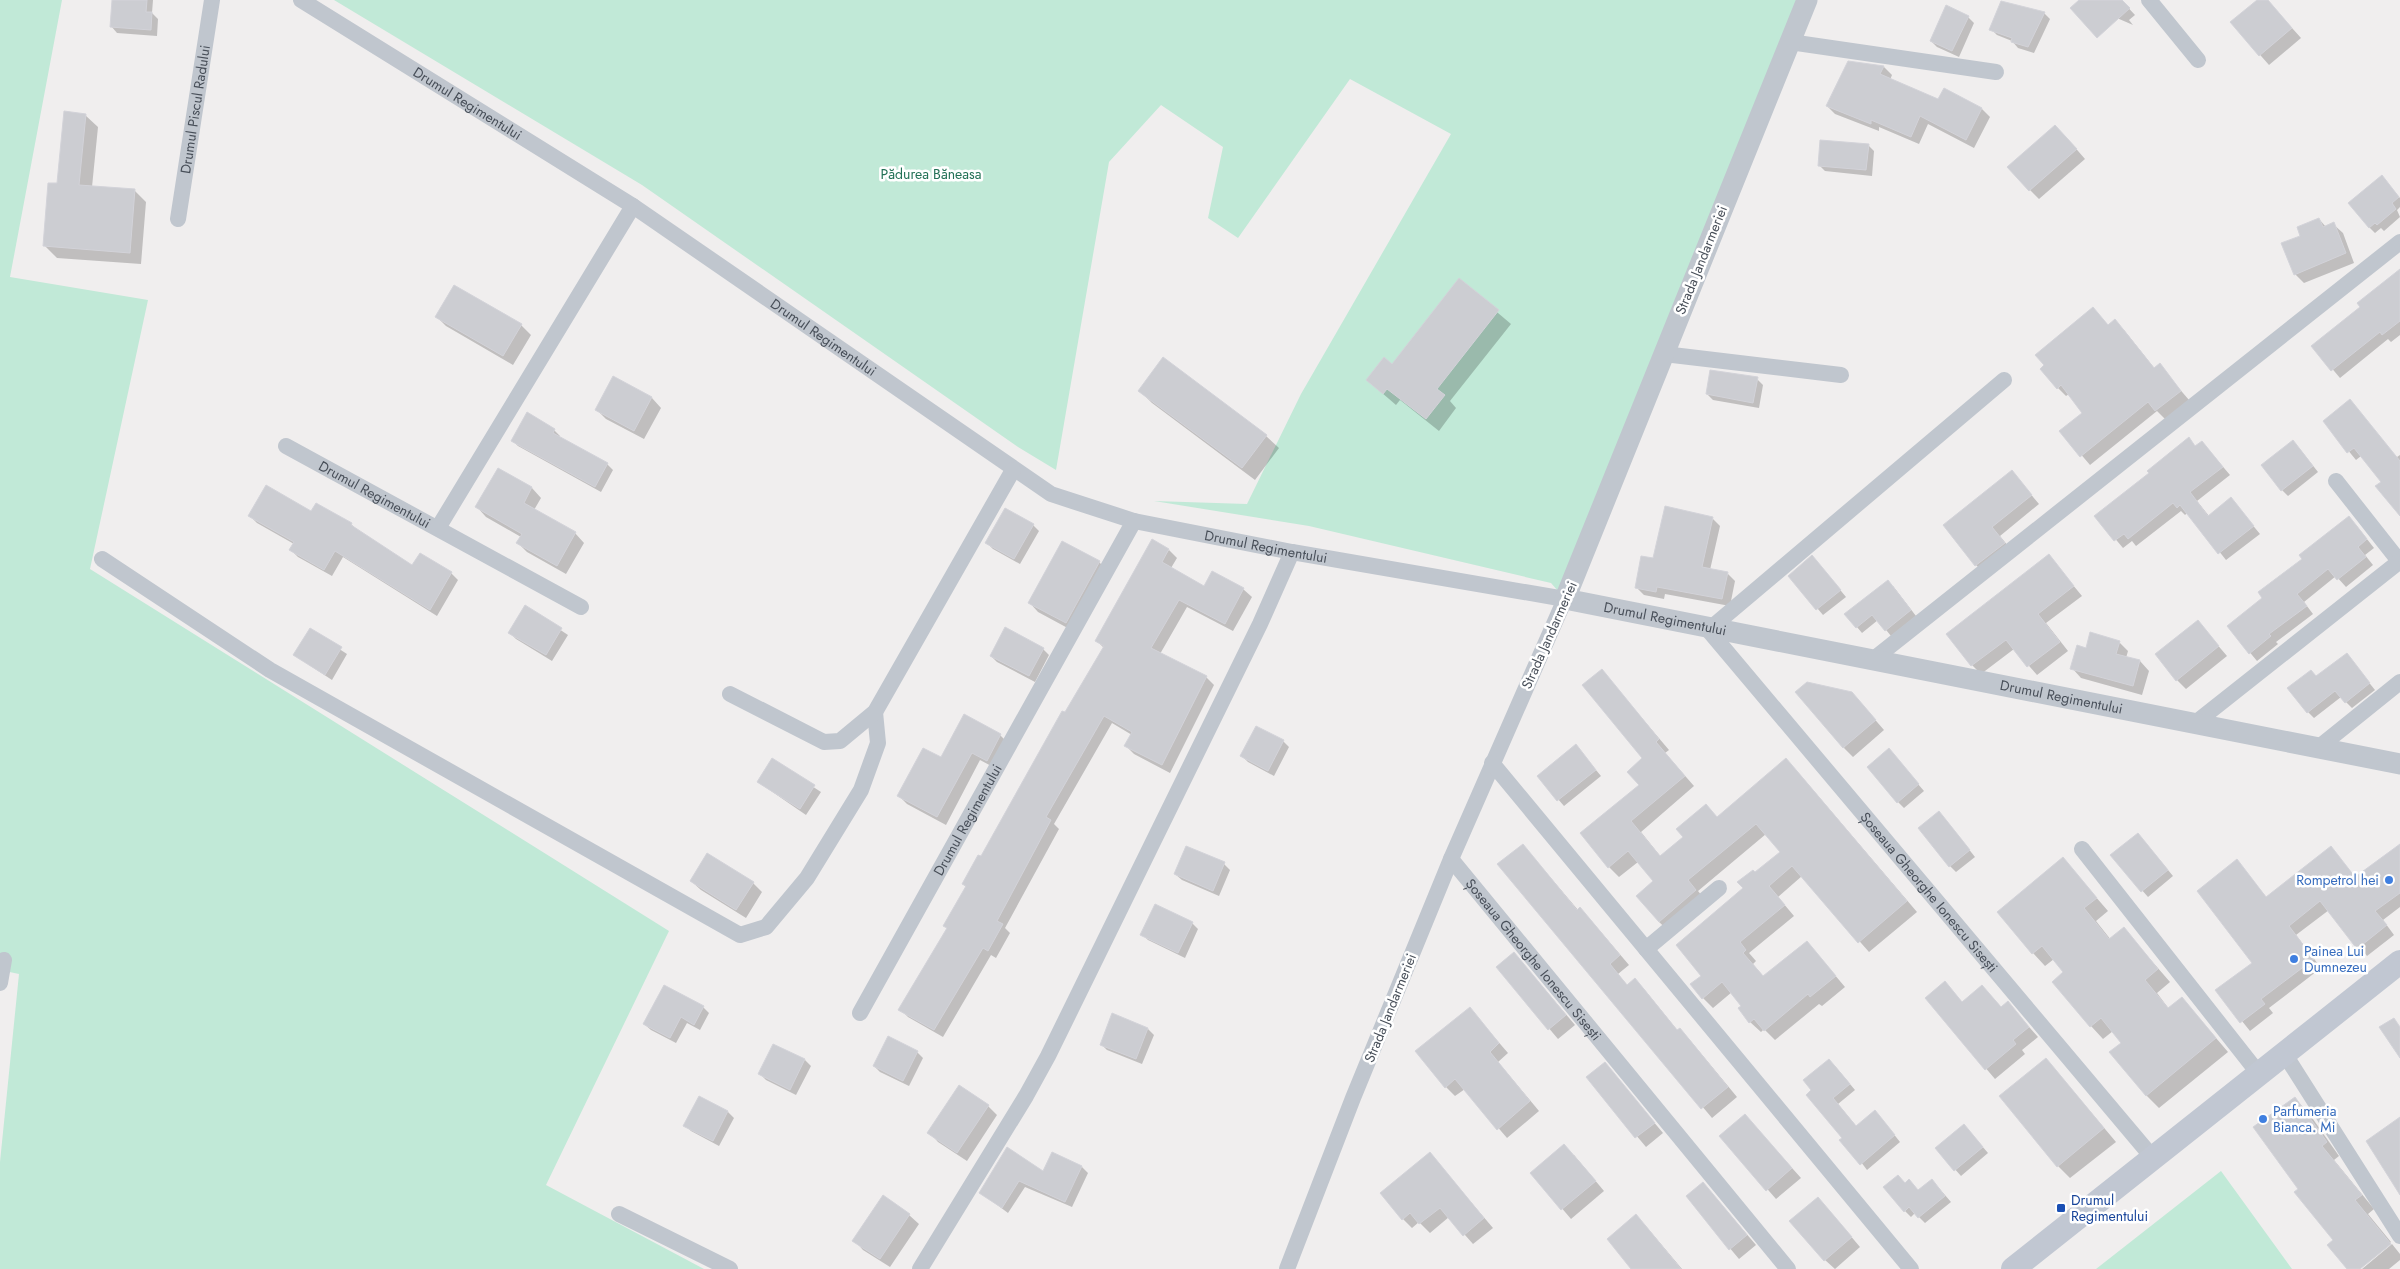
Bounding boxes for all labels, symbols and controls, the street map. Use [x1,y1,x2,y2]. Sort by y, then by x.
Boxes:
street label: Drumul Piscul Radului [175,44,215,175]
street label: Drumul Regimentului [409,62,526,145]
park label: Pădurea Băneasa [881,164,981,184]
street label: Strada Jandarmeriei [1670,203,1732,317]
street label: Drumul Regimentului [766,294,880,381]
street label: Drumul Regimentului [315,456,434,533]
street label: Drumul Regimentului [1203,525,1329,568]
street label: Strada Jandarmeriei [1516,578,1582,692]
street label: Drumul Regimentului [1602,597,1728,640]
street label: Drumul Regimentului [1998,675,2125,719]
street label: Drumul Regimentului [928,761,1007,879]
street label: Șoseaua Gheorghe Ionescu Sisești [1855,808,2003,977]
place label: Rompetrol hei [2296,870,2379,890]
street label: Șoseaua Gheorghe Ionescu Sisești [1460,874,1606,1045]
marker: Rompetrol hei [2383,874,2395,886]
place label: Painea Lui Dumnezeu [2304,941,2367,977]
street label: Strada Jandarmeriei [1359,951,1421,1065]
marker: Painea Lui Dumnezeu [2288,953,2300,965]
place label: Parfumeria Bianca. Mi [2273,1101,2336,1137]
marker: Parfumeria Bianca. Mi [2257,1113,2269,1125]
place label: Drumul Regimentului [2071,1190,2148,1226]
marker: Drumul Regimentului [2055,1202,2067,1214]

